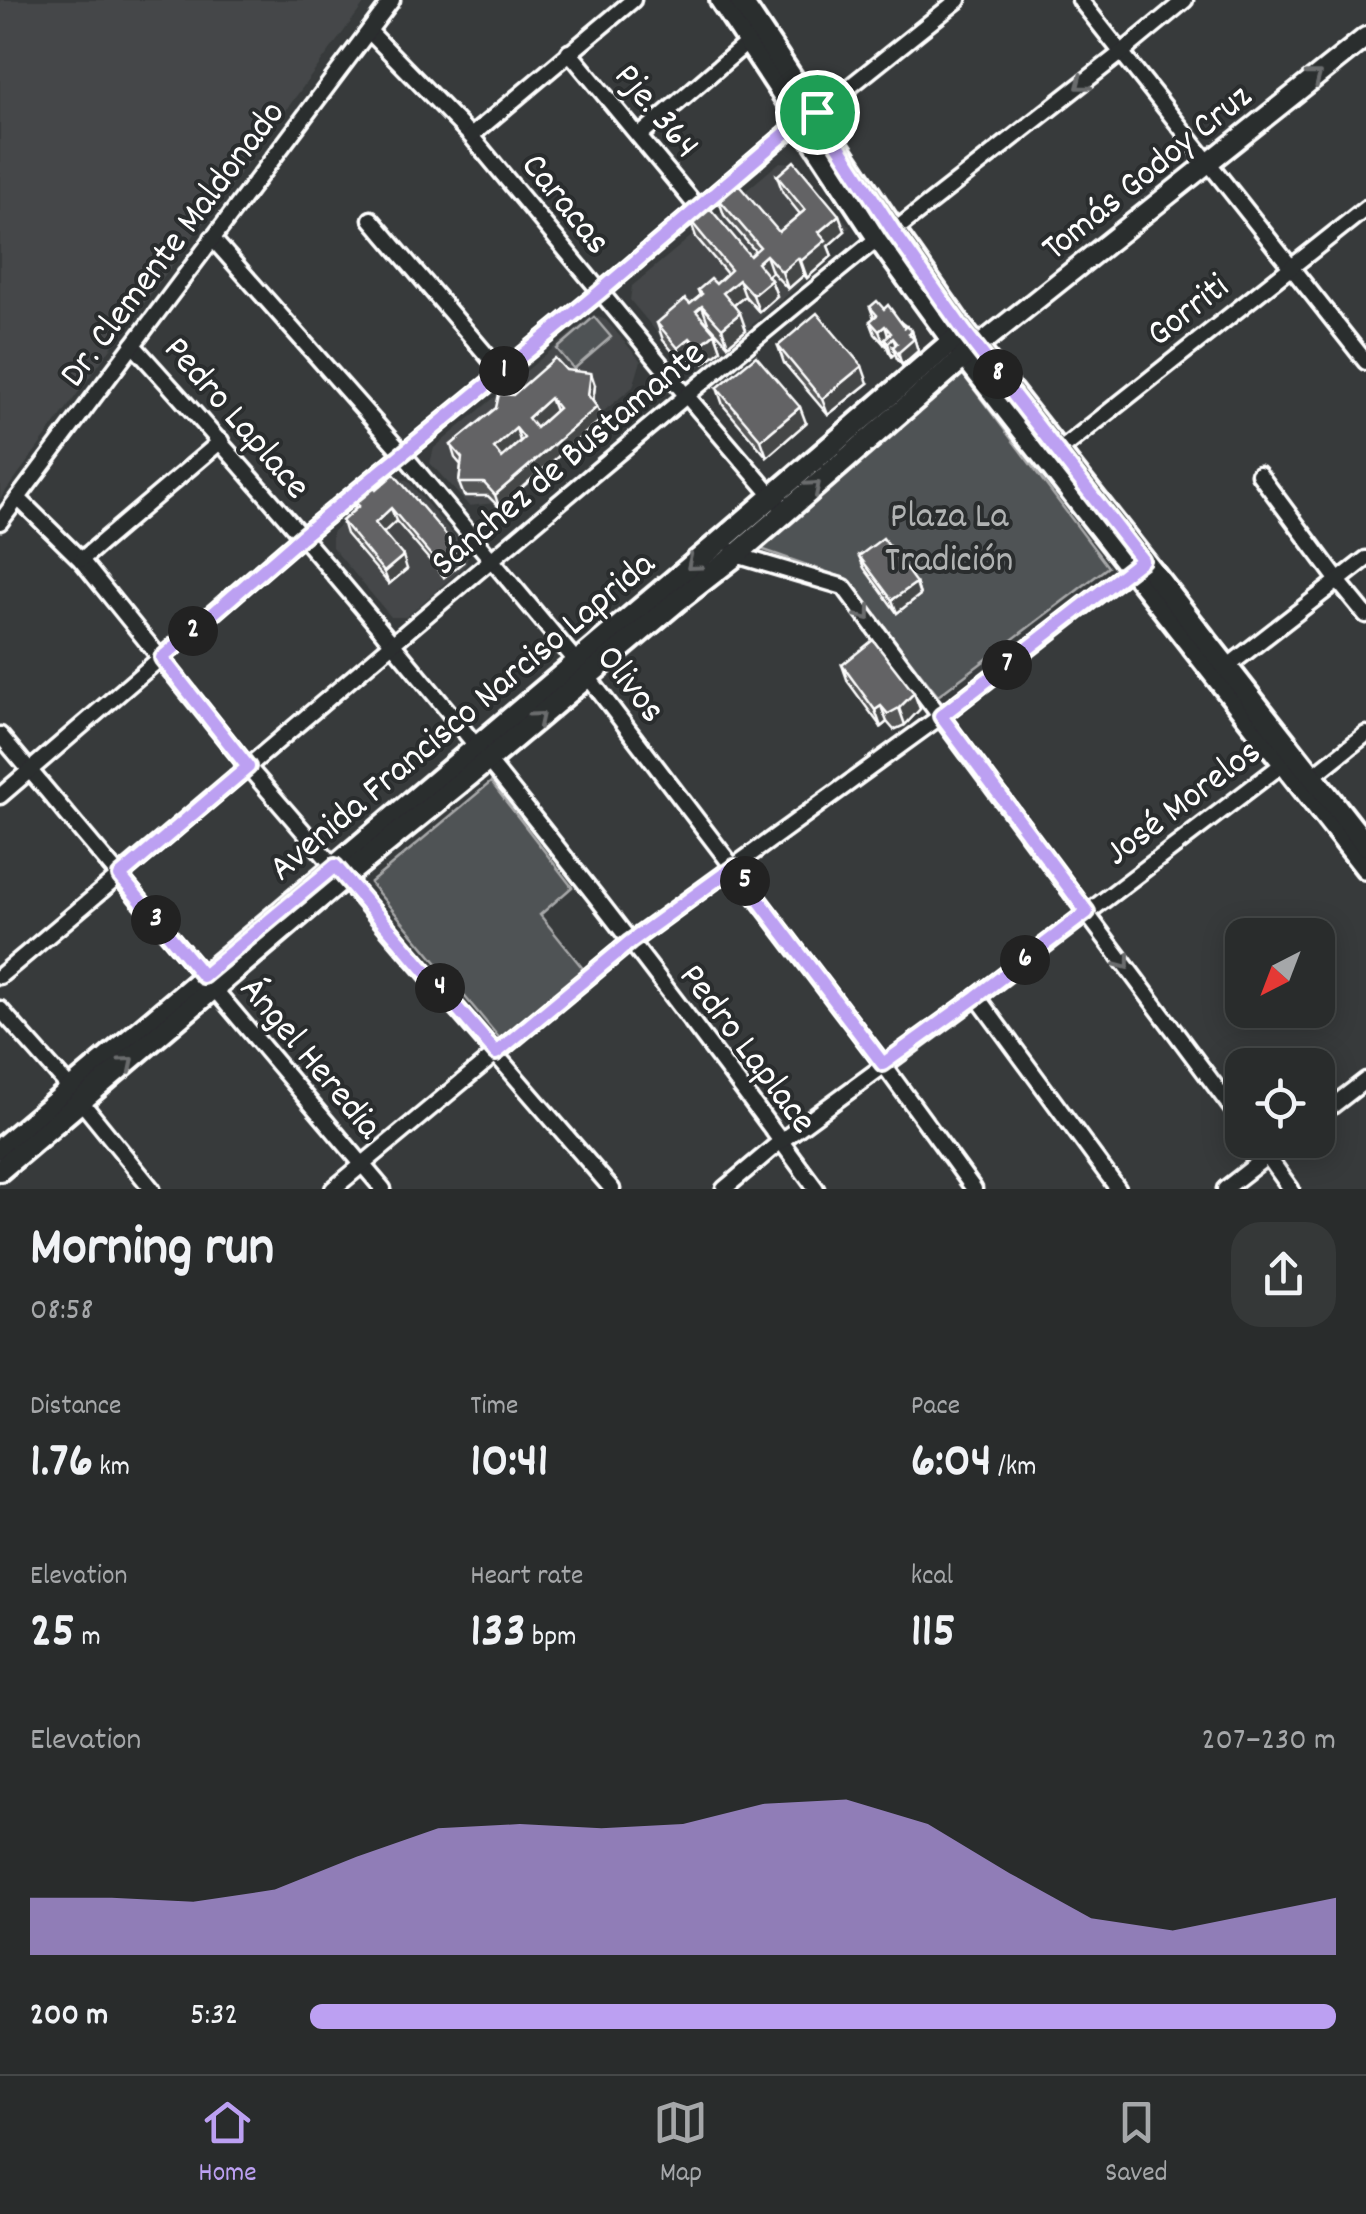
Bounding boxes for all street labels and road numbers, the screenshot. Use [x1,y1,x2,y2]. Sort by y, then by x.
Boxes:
street label: Pje. 364 [598,53,711,172]
street label: Tomás Godoy Cruz [1031,72,1266,277]
street label: Dr. Clemente Maldonado [48,90,301,400]
street label: Caracas [505,142,622,268]
street label: Gorriti [1136,262,1243,362]
street label: Pedro Laplace [148,326,322,514]
street label: Sánchez de Bustamante [420,329,719,592]
street label: Avenida Francisco Narciso Laprida [258,539,670,897]
street label: Olivos [580,634,677,736]
street label: José Morelos [1094,727,1274,882]
street label: Pedro Laplace [663,953,828,1147]
street label: Ángel Heredia [224,966,394,1154]

